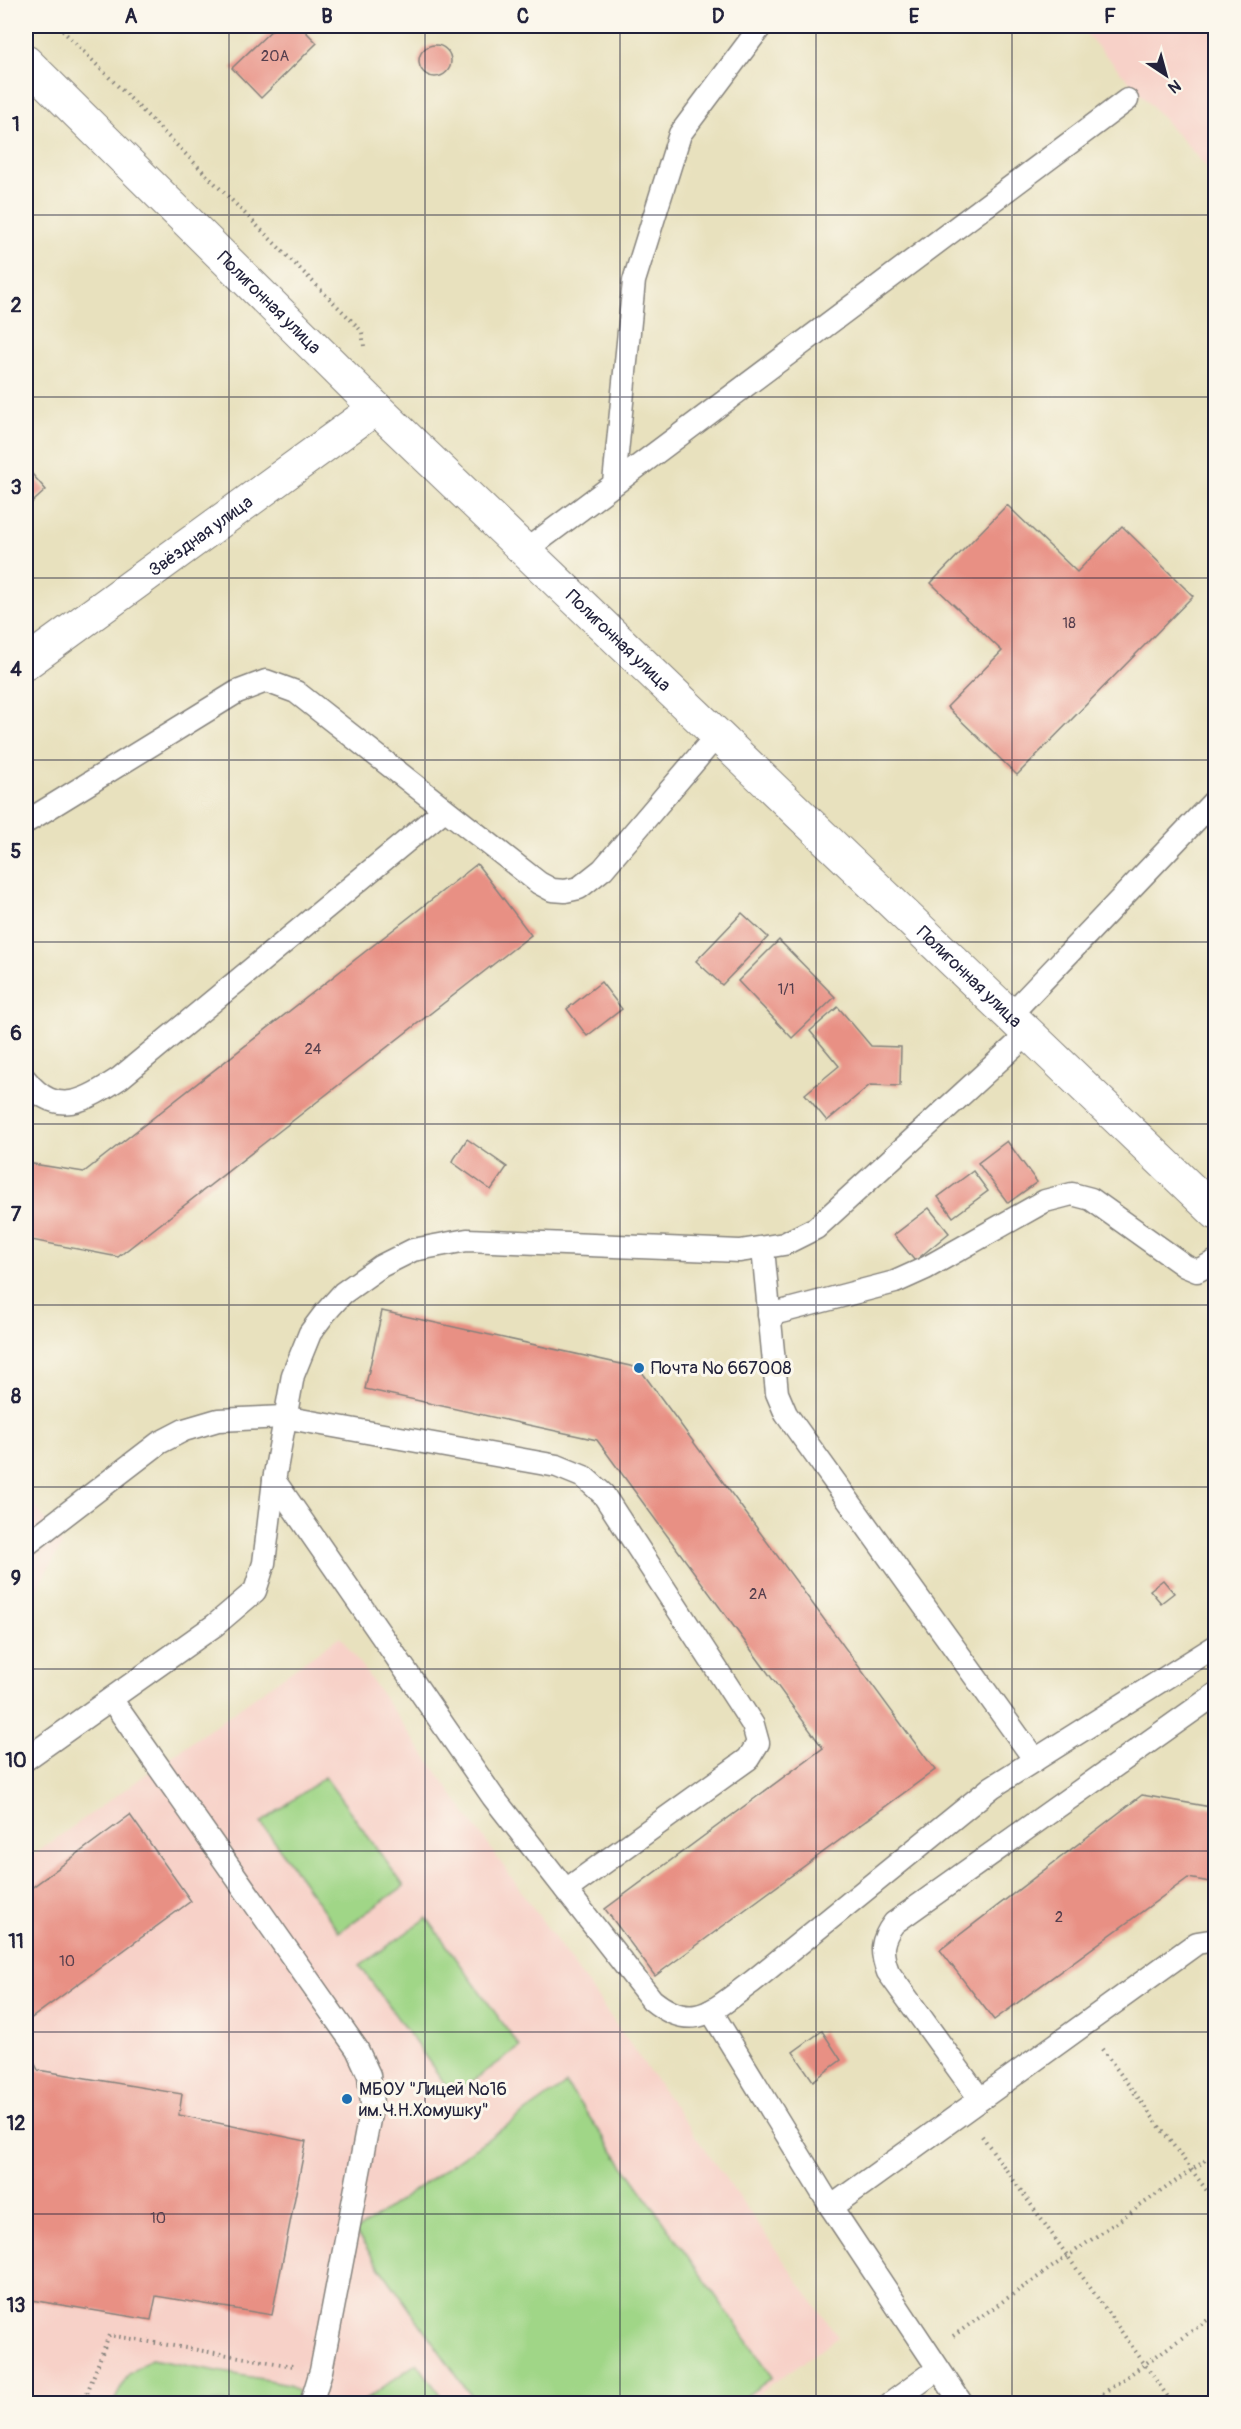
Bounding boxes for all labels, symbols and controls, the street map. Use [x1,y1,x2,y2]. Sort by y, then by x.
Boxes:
text: A [125,4,138,29]
text: B [321,4,333,29]
text: C [517,4,529,29]
text: D [712,4,725,29]
text: E [909,4,920,29]
text: F [1104,4,1116,29]
north arrow [1136,45,1196,105]
house number: 20А [261,47,289,66]
text: N [1164,75,1184,98]
text: 1 [12,112,20,137]
street label: Полигонная улица [212,246,326,359]
text: 2 [10,293,22,318]
text: 3 [10,475,22,500]
street label: Звёздная улица [144,490,257,581]
street label: Полигонная улица [561,585,676,696]
house number: 18 [1062,614,1076,633]
text: 4 [10,657,22,682]
text: 5 [11,839,22,864]
street label: Полигонная улица [912,921,1027,1032]
house number: 1/1 [777,980,795,999]
text: 6 [10,1021,22,1046]
house number: 24 [304,1040,322,1059]
text: 7 [11,1202,22,1227]
place label: Почта № 667008 [651,1357,792,1380]
marker: Почта № 667008 [632,1361,646,1375]
text: 8 [11,1384,21,1409]
text: 9 [11,1566,21,1591]
house number: 2А [749,1585,767,1604]
text: 10 [5,1748,27,1773]
house number: 2 [1055,1908,1063,1927]
text: 11 [8,1929,24,1954]
house number: 10 [59,1952,75,1971]
place label: МБОУ "Лицей №16 им.Ч.Н.Хомушку" [359,2078,507,2122]
marker: МБОУ "Лицей №16 им.Ч.Н.Хомушку" [340,2092,354,2106]
text: 12 [7,2111,26,2136]
house number: 10 [150,2209,166,2228]
text: 13 [7,2293,25,2318]

